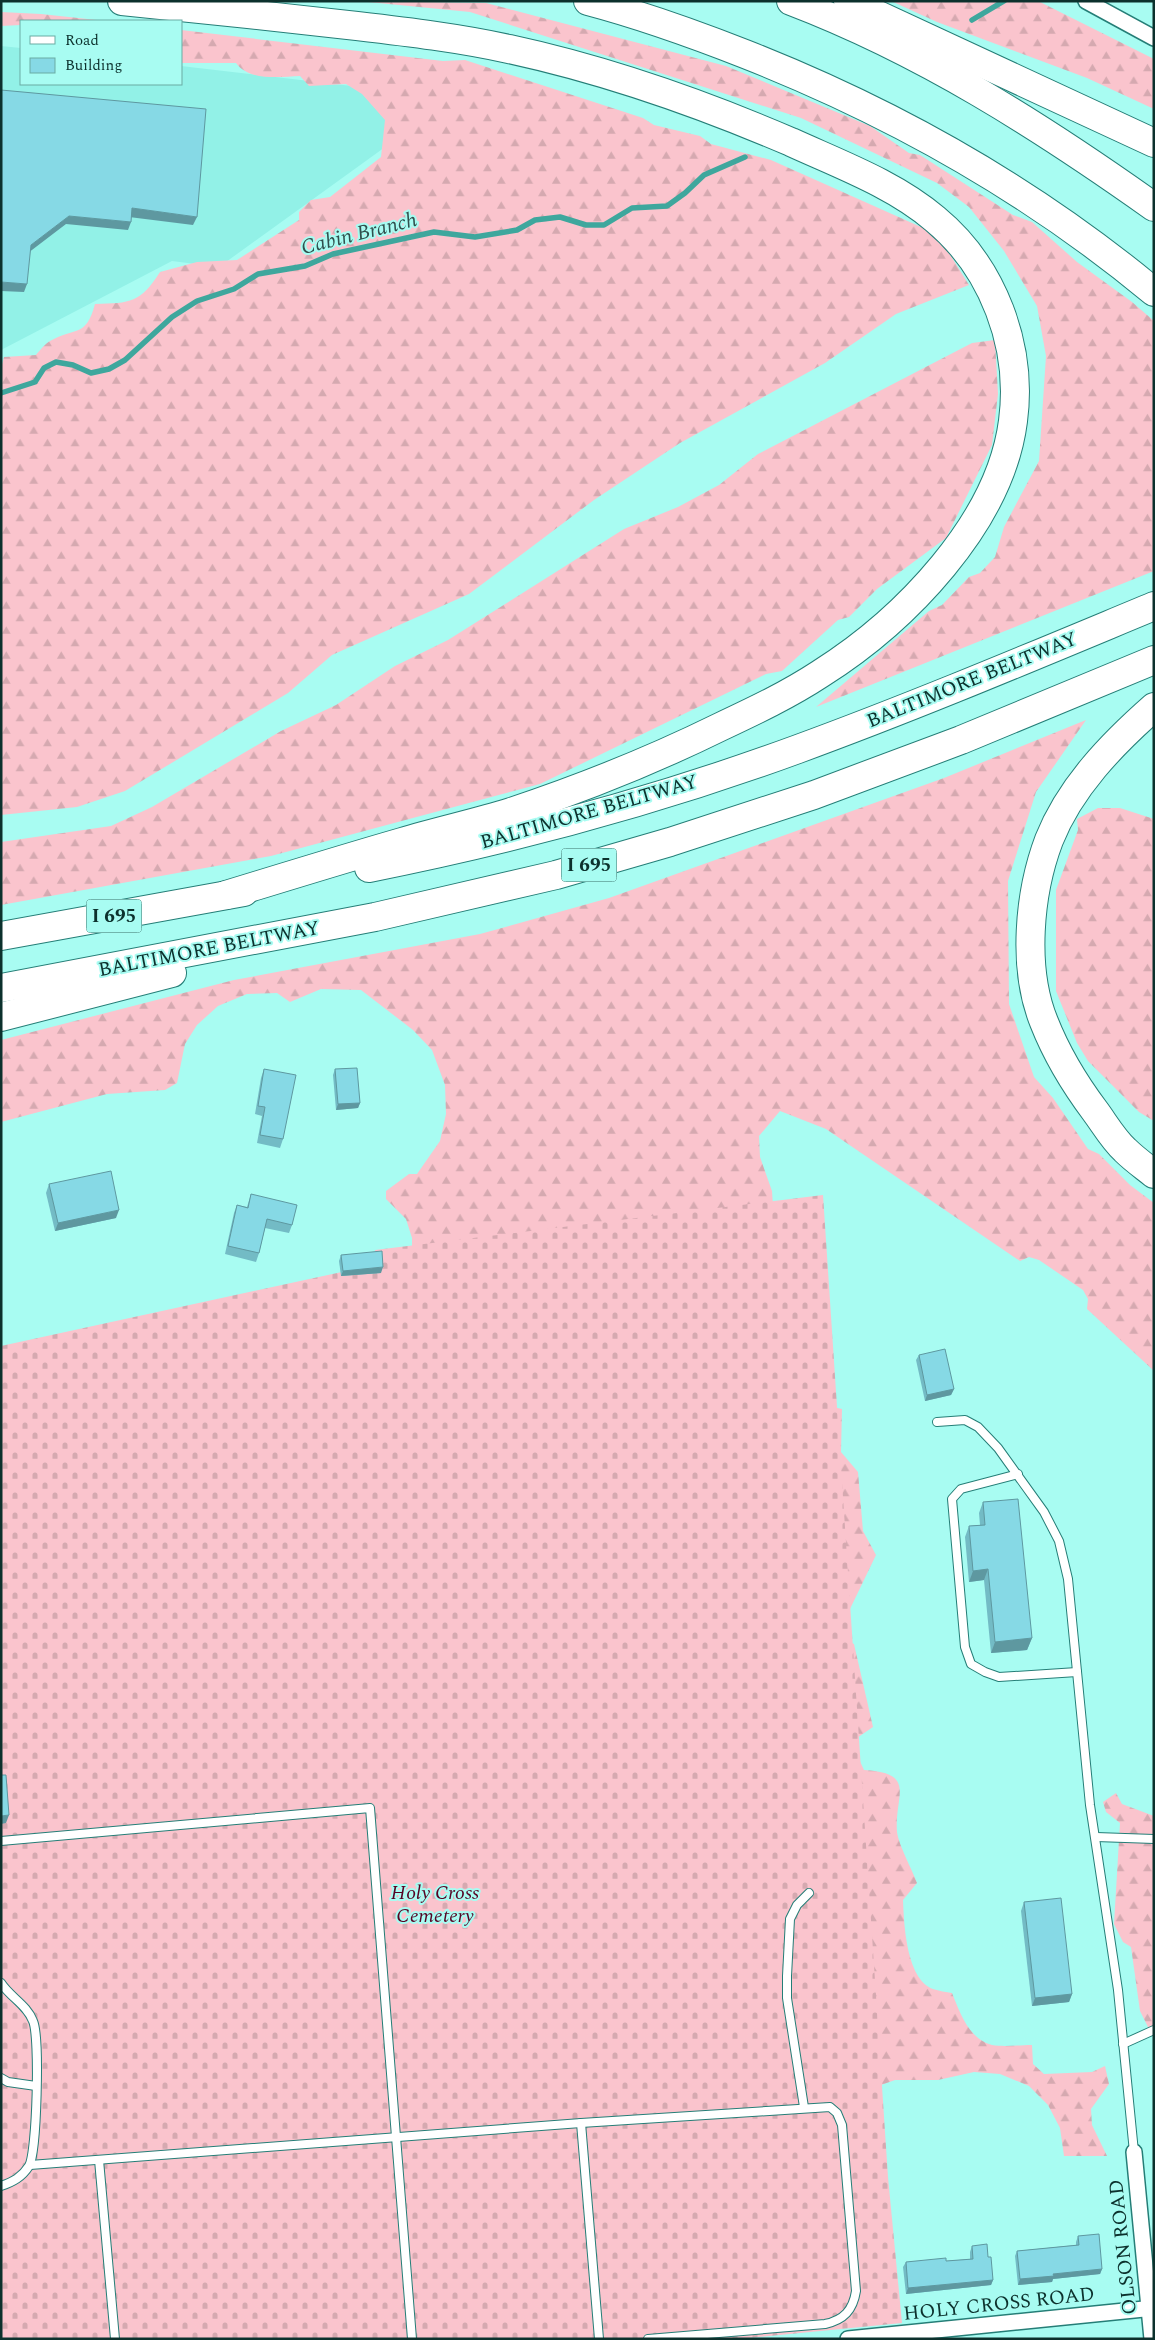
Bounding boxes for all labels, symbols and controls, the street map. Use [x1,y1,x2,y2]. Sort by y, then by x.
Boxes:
legend [20,20,182,85]
text: Road [65,29,99,52]
text: Building [65,54,122,77]
water label: Cabin Branch [298,204,421,264]
street label: BALTIMORE BELTWAY [862,624,1082,736]
street label: BALTIMORE BELTWAY [477,767,701,857]
road number: I 695 [562,848,616,882]
road number: I 695 [86,899,142,932]
street label: BALTIMORE BELTWAY [96,913,322,985]
park label: Holy Cross Cemetery [391,1878,479,1931]
street label: OLSON ROAD [1101,2178,1145,2316]
street label: HOLY CROSS ROAD [902,2279,1096,2329]

